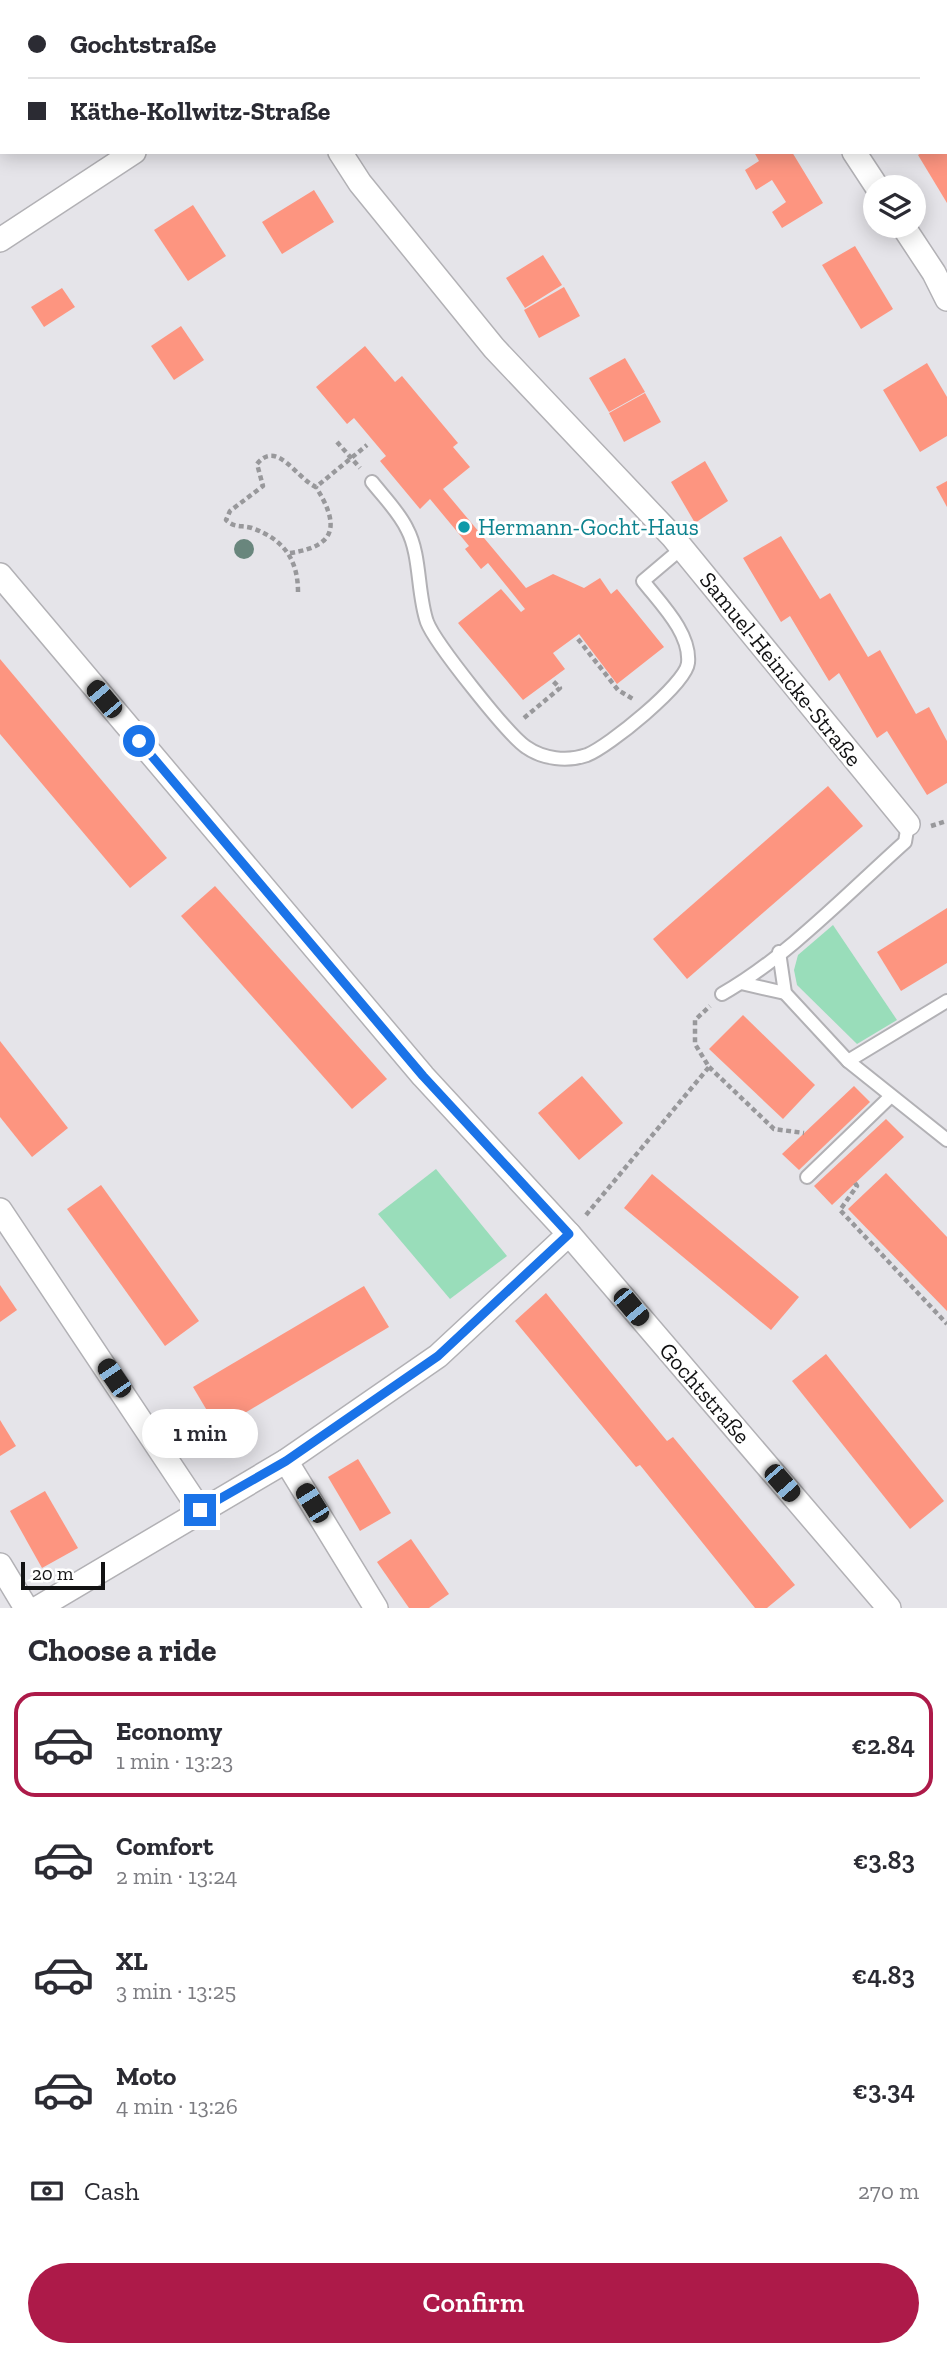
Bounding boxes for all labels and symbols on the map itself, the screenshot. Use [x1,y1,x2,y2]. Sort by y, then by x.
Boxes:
place label: Hermann-Gocht-Haus [478,513,699,541]
marker: Hermann-Gocht-Haus [456,519,472,535]
street label: Samuel-Heinicke-Straße [694,566,868,772]
car [83,676,126,722]
route start [123,725,155,757]
car [610,1284,653,1330]
street label: Gochtstraße [653,1337,757,1449]
car [94,1355,135,1401]
callout: 1 min [142,1408,258,1458]
car [761,1460,804,1506]
car [292,1480,333,1526]
route end [184,1494,216,1526]
scale bar [21,1559,105,1591]

